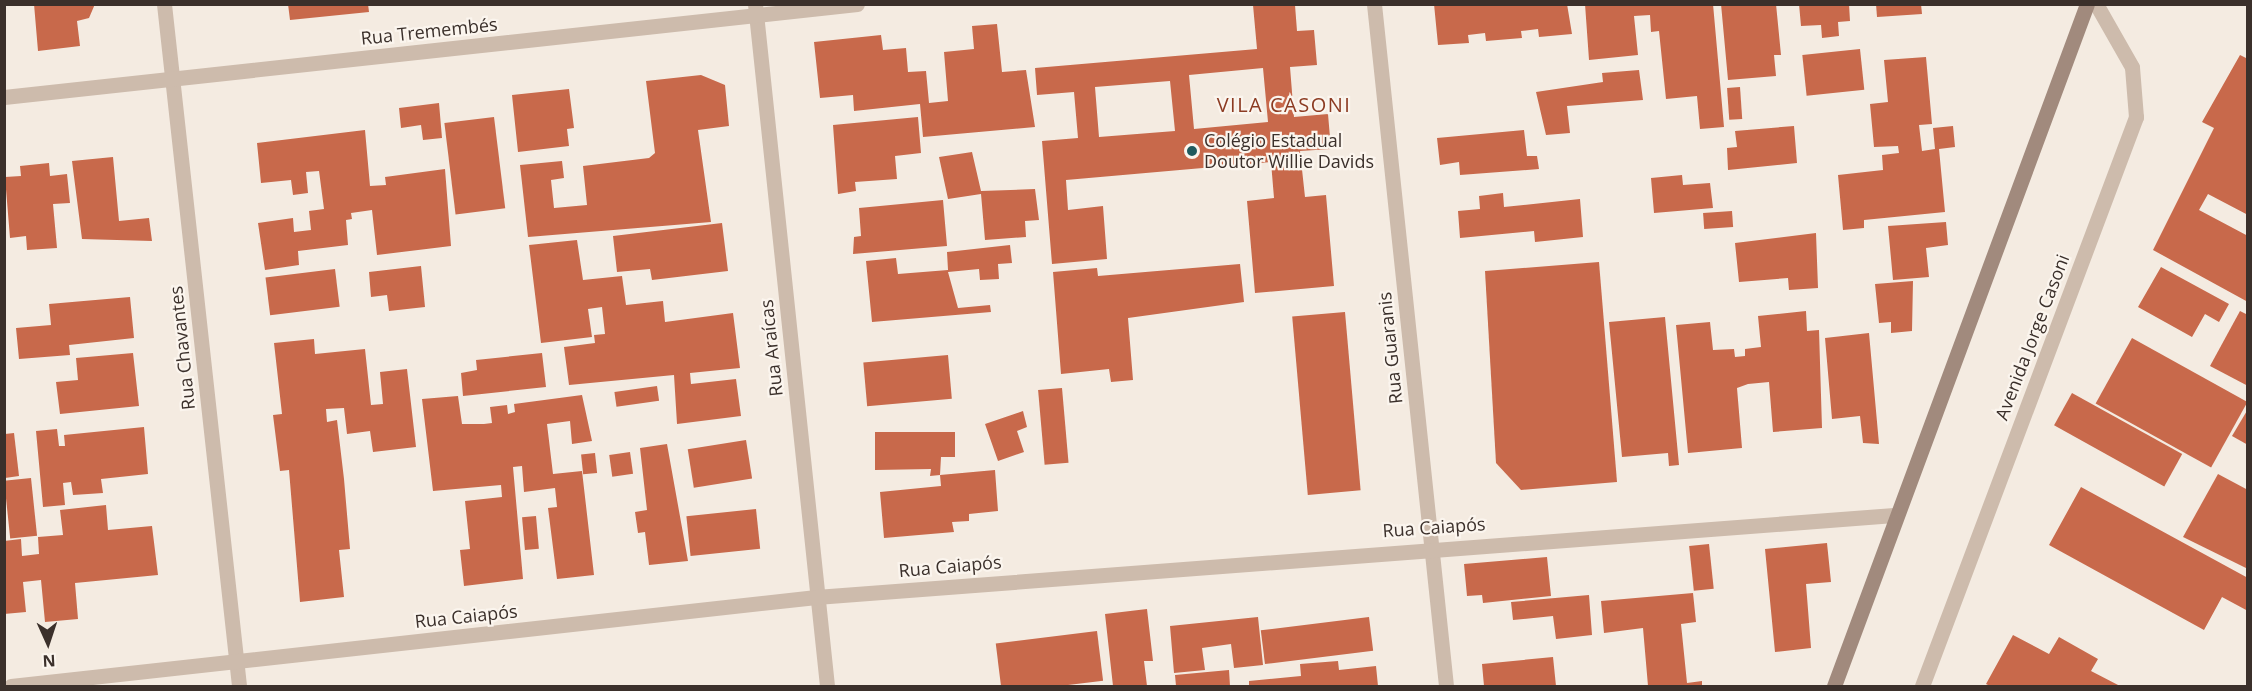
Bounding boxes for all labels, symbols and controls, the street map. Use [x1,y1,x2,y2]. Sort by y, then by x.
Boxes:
street label: Rua Tremembés [360,13,498,49]
district label: VILA CASONI [1217,92,1351,116]
place label: Colégio Estadual Doutor Willie Davids [1204,130,1374,172]
marker: Colégio Estadual Doutor Willie Davids [1185,144,1199,158]
street label: Avenida Jorge Casoni [1990,251,2074,423]
street label: Rua Chavantes [165,285,199,411]
street label: Rua Guaranis [1373,291,1407,405]
street label: Rua Araícas [755,298,787,398]
street label: Rua Caiapós [1382,513,1486,541]
street label: Rua Caiapós [898,551,1002,581]
street label: Rua Caiapós [414,600,518,632]
north arrow [18,613,78,673]
text: N [42,650,56,672]

